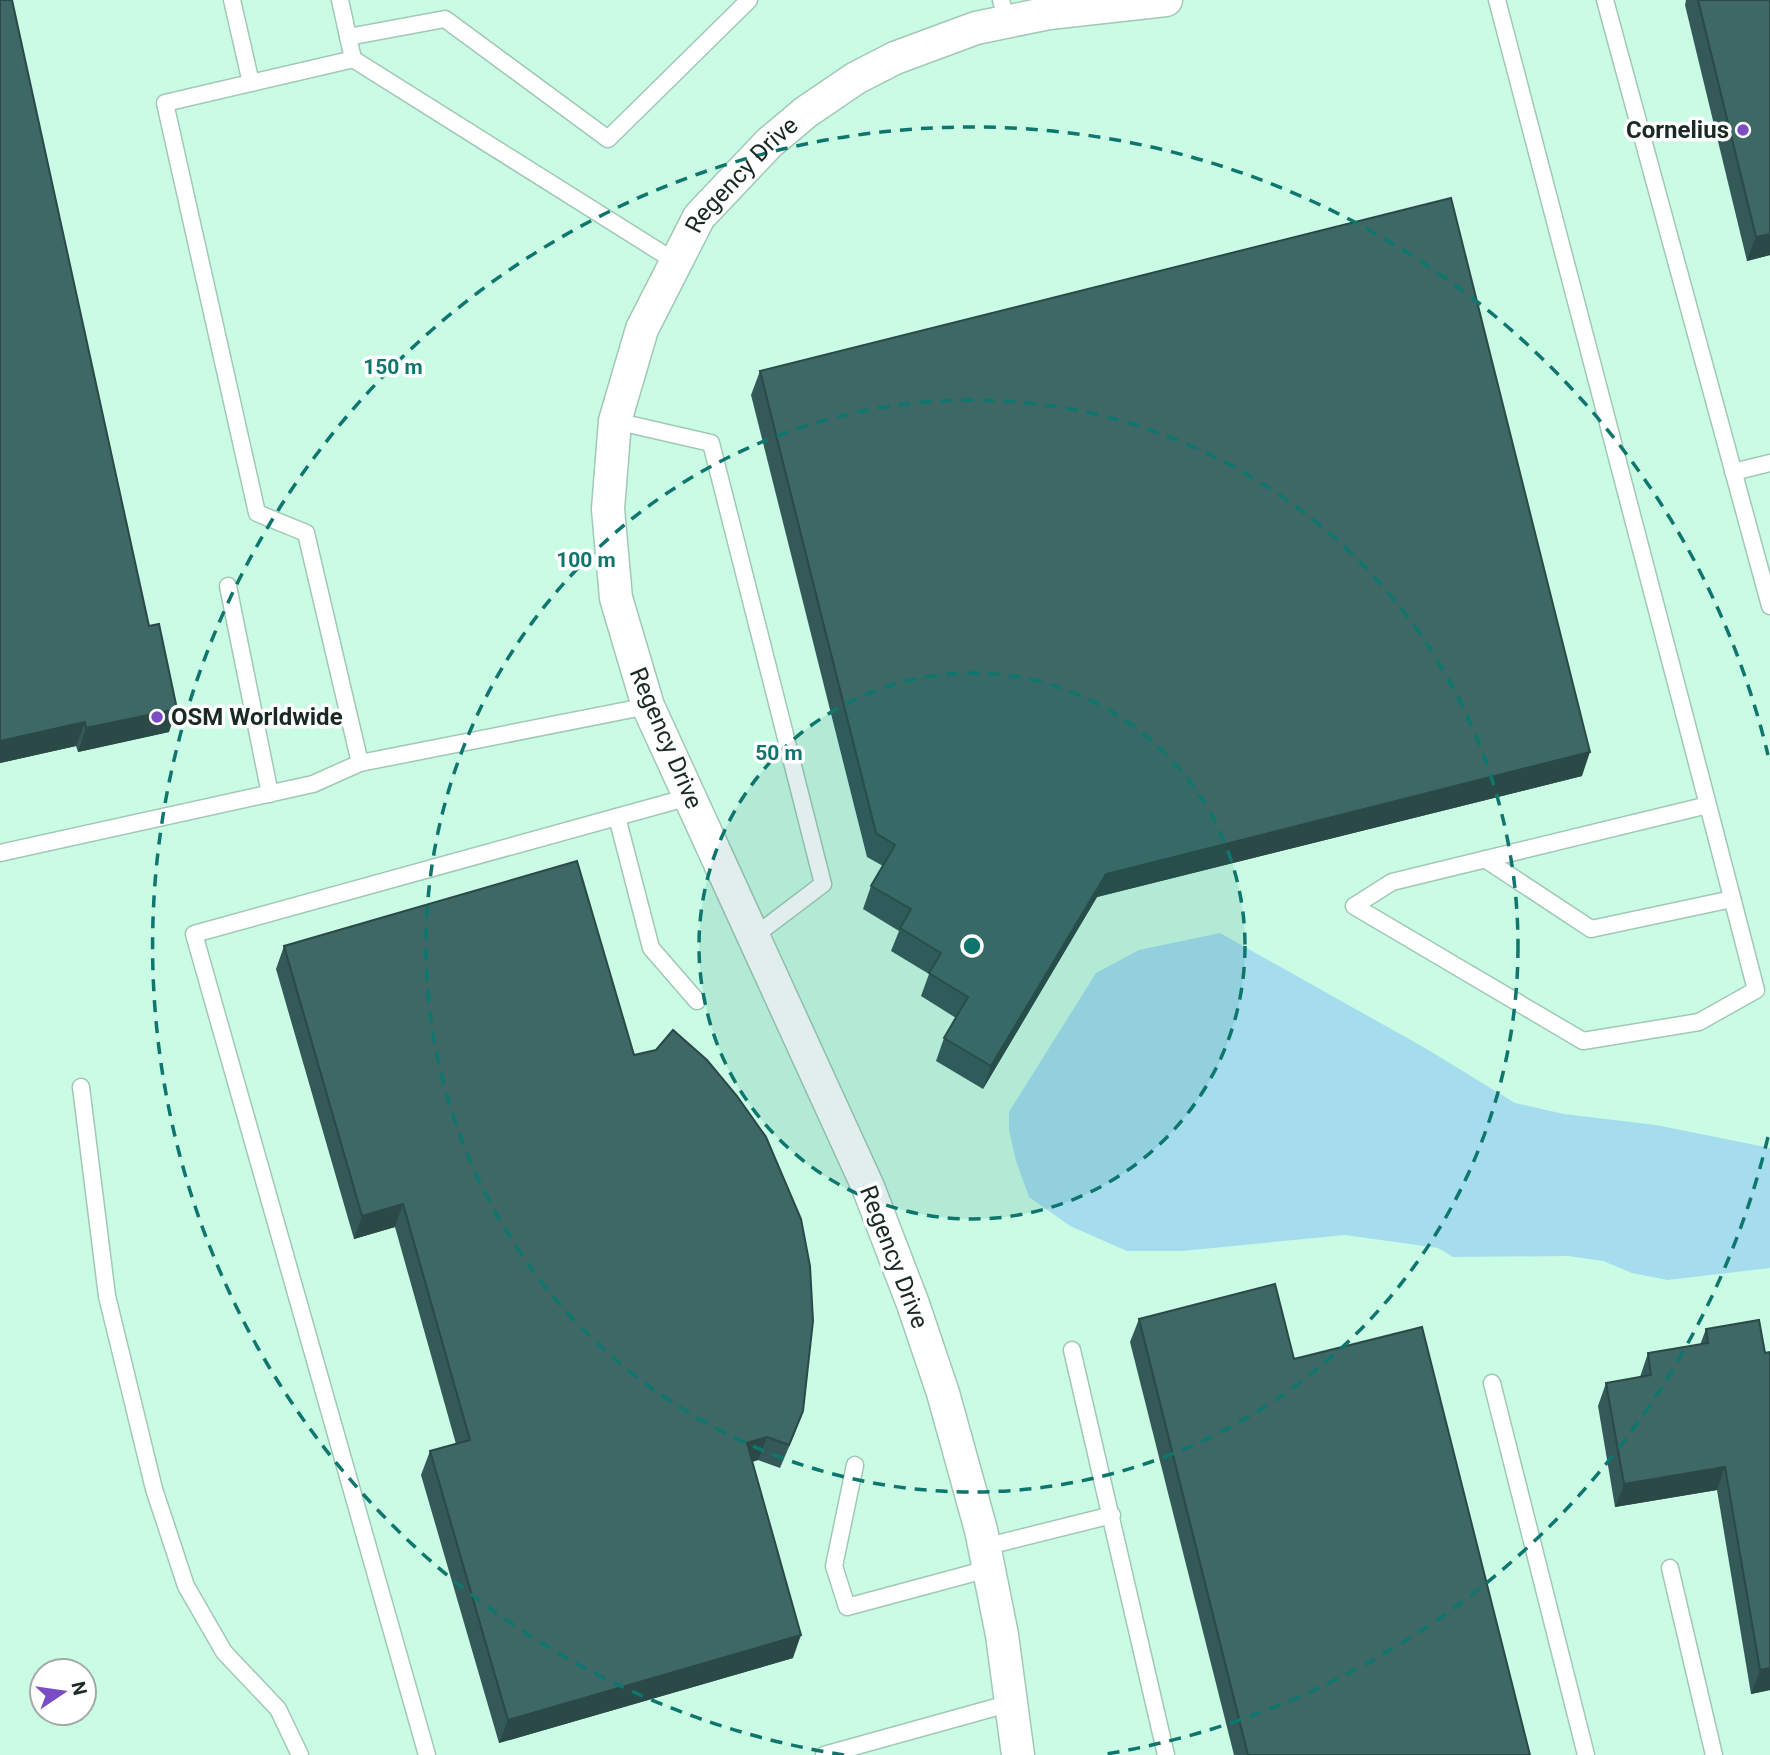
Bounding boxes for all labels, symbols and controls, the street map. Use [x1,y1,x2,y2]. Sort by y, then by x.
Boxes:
street label: Regency Drive [679,111,803,237]
place label: Cornelius [1626,116,1729,144]
marker: Cornelius [1735,122,1751,138]
text: 150 m [363,355,423,379]
text: 100 m [556,548,616,572]
street label: Regency Drive [624,663,708,813]
place label: OSM Worldwide [171,703,343,731]
marker: OSM Worldwide [149,709,165,725]
text: 50 m [755,741,803,765]
centre of rings [960,934,984,958]
street label: Regency Drive [854,1182,934,1332]
north arrow [28,1657,98,1727]
text: N [66,1679,92,1697]

